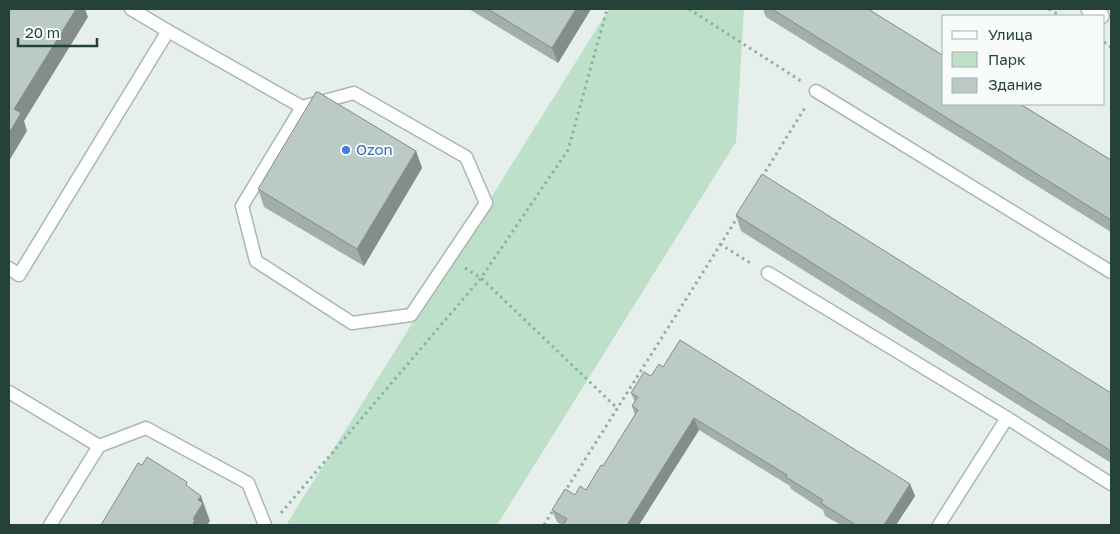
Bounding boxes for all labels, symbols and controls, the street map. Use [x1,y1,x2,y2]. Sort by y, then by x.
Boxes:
scale bar [18,15,96,47]
legend [942,15,1105,105]
text: 20 m [25,23,60,41]
text: Улица [988,25,1033,43]
text: Парк [988,50,1026,68]
text: Здание [988,75,1042,93]
place label: Ozon [356,140,393,158]
marker: Ozon [340,144,352,156]

